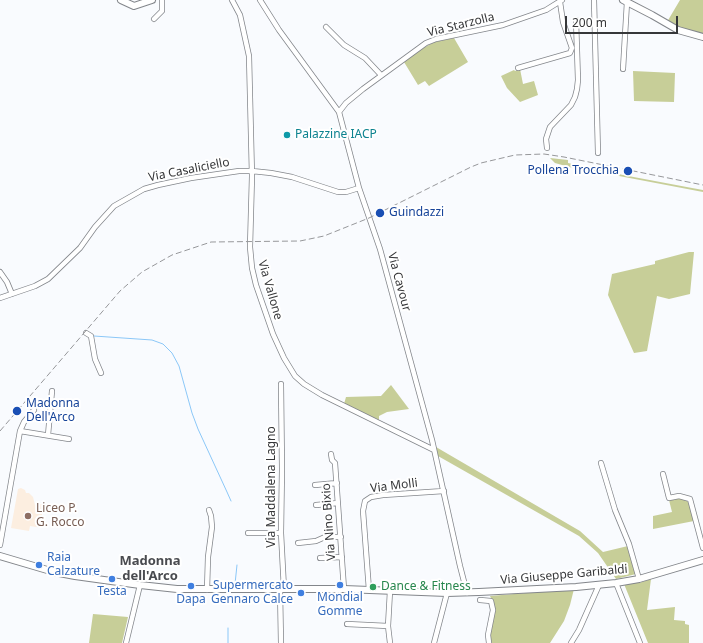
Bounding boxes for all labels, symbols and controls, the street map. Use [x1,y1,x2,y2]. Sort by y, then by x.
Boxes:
scale bar [567,8,680,34]
street label: Via Starzolla [426,10,496,40]
text: 200 m [572,14,607,31]
place label: Palazzine IACP [295,128,377,142]
marker: Palazzine IACP [282,130,292,140]
street label: Via Casaliciello [147,155,231,185]
place label: Pollena Trocchia [527,164,619,178]
marker: Pollena Trocchia [622,165,634,177]
place label: Guindazzi [389,206,444,220]
marker: Guindazzi [374,207,386,219]
street label: Via Cavour [384,251,414,313]
street label: Via Vallone [255,258,285,322]
place label: Madonna Dell'Arco [26,397,80,425]
marker: Madonna Dell'Arco [11,405,23,417]
street label: Via Maddalena Lagno [265,426,279,548]
street label: Via Molli [370,476,418,496]
street label: Via Nino Bixio [319,483,339,561]
place label: Liceo P. G. Rocco [36,502,85,530]
marker: Liceo P. G. Rocco [23,511,33,521]
place label: Raia Calzature [47,551,100,579]
district label: Madonna dell'Arco [119,553,181,584]
marker: Raia Calzature [34,560,44,570]
street label: Via Giuseppe Garibaldi [500,562,628,588]
marker: Testa [107,574,117,584]
place label: Supermercato Gennaro Calce [211,579,293,607]
marker: Mondial Gomme [335,580,345,590]
place label: Dance & Fitness [381,580,471,594]
marker: Dapa [186,581,196,591]
marker: Dance & Fitness [368,582,378,592]
place label: Testa [97,585,127,599]
marker: Supermercato Gennaro Calce [296,588,306,598]
place label: Mondial Gomme [317,591,363,619]
place label: Dapa [176,593,206,607]

